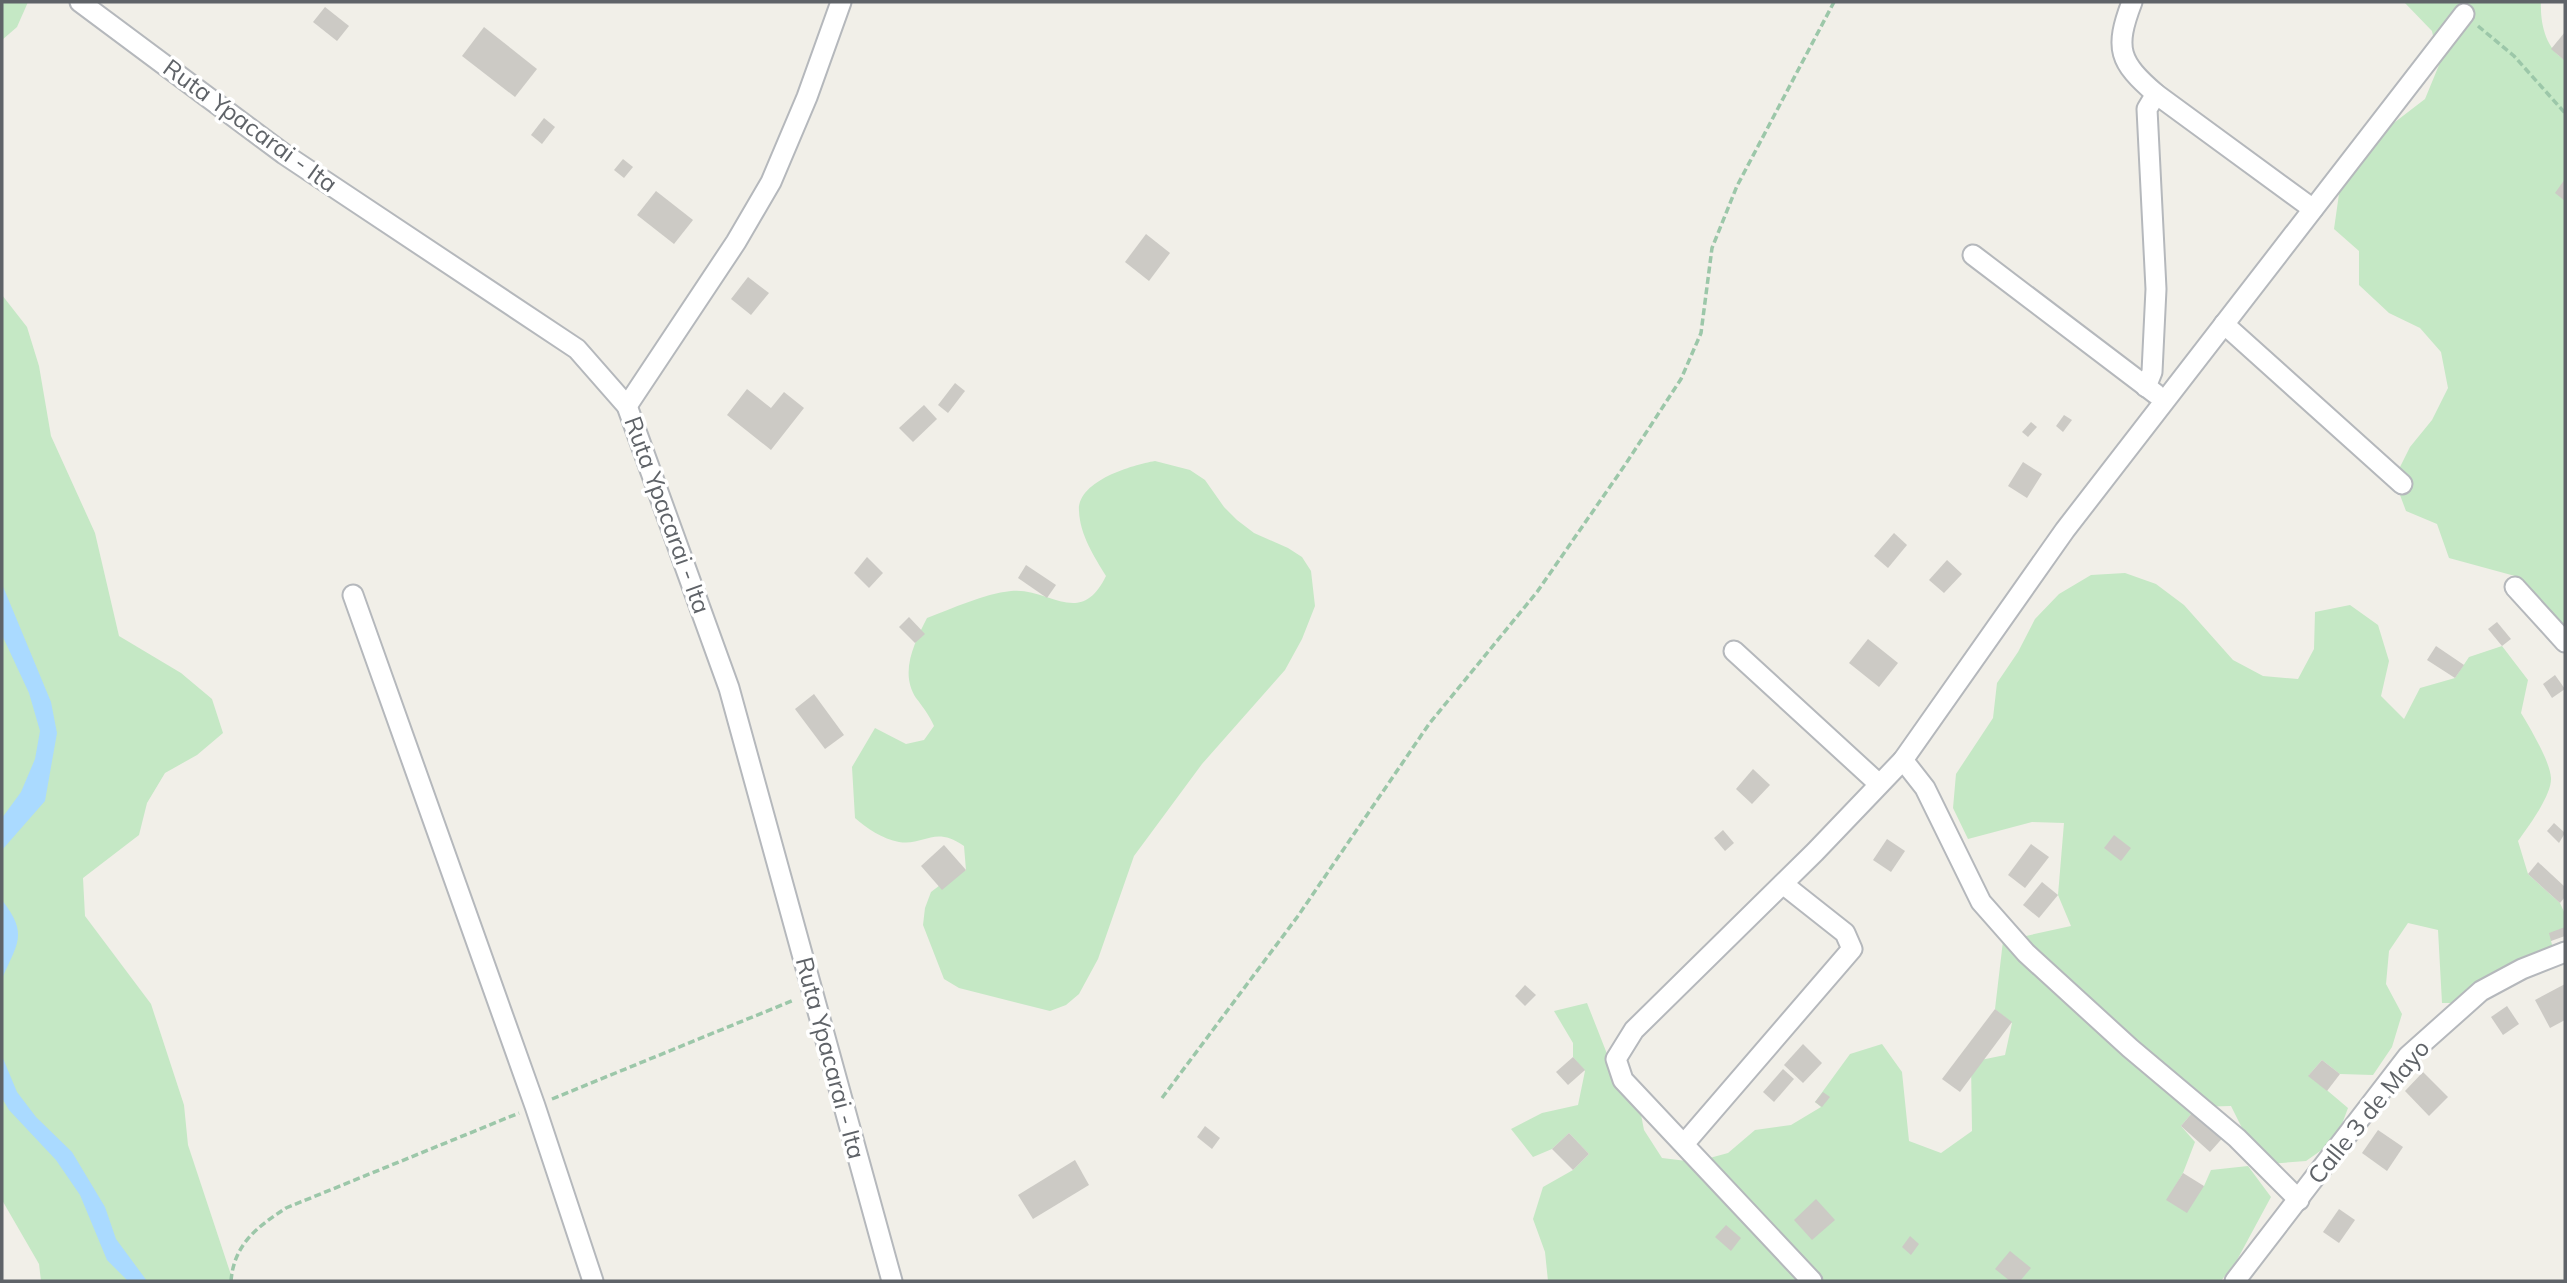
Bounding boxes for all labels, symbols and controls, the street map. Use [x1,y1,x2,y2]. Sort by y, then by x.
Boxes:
street label: Ruta Ypacarai - Ita [158,52,343,198]
street label: Ruta Ypacarai - Ita [618,412,718,617]
street label: Ruta Ypacarai - Ita [790,954,872,1162]
street label: Calle 3 de Mayo [2301,1033,2435,1189]

